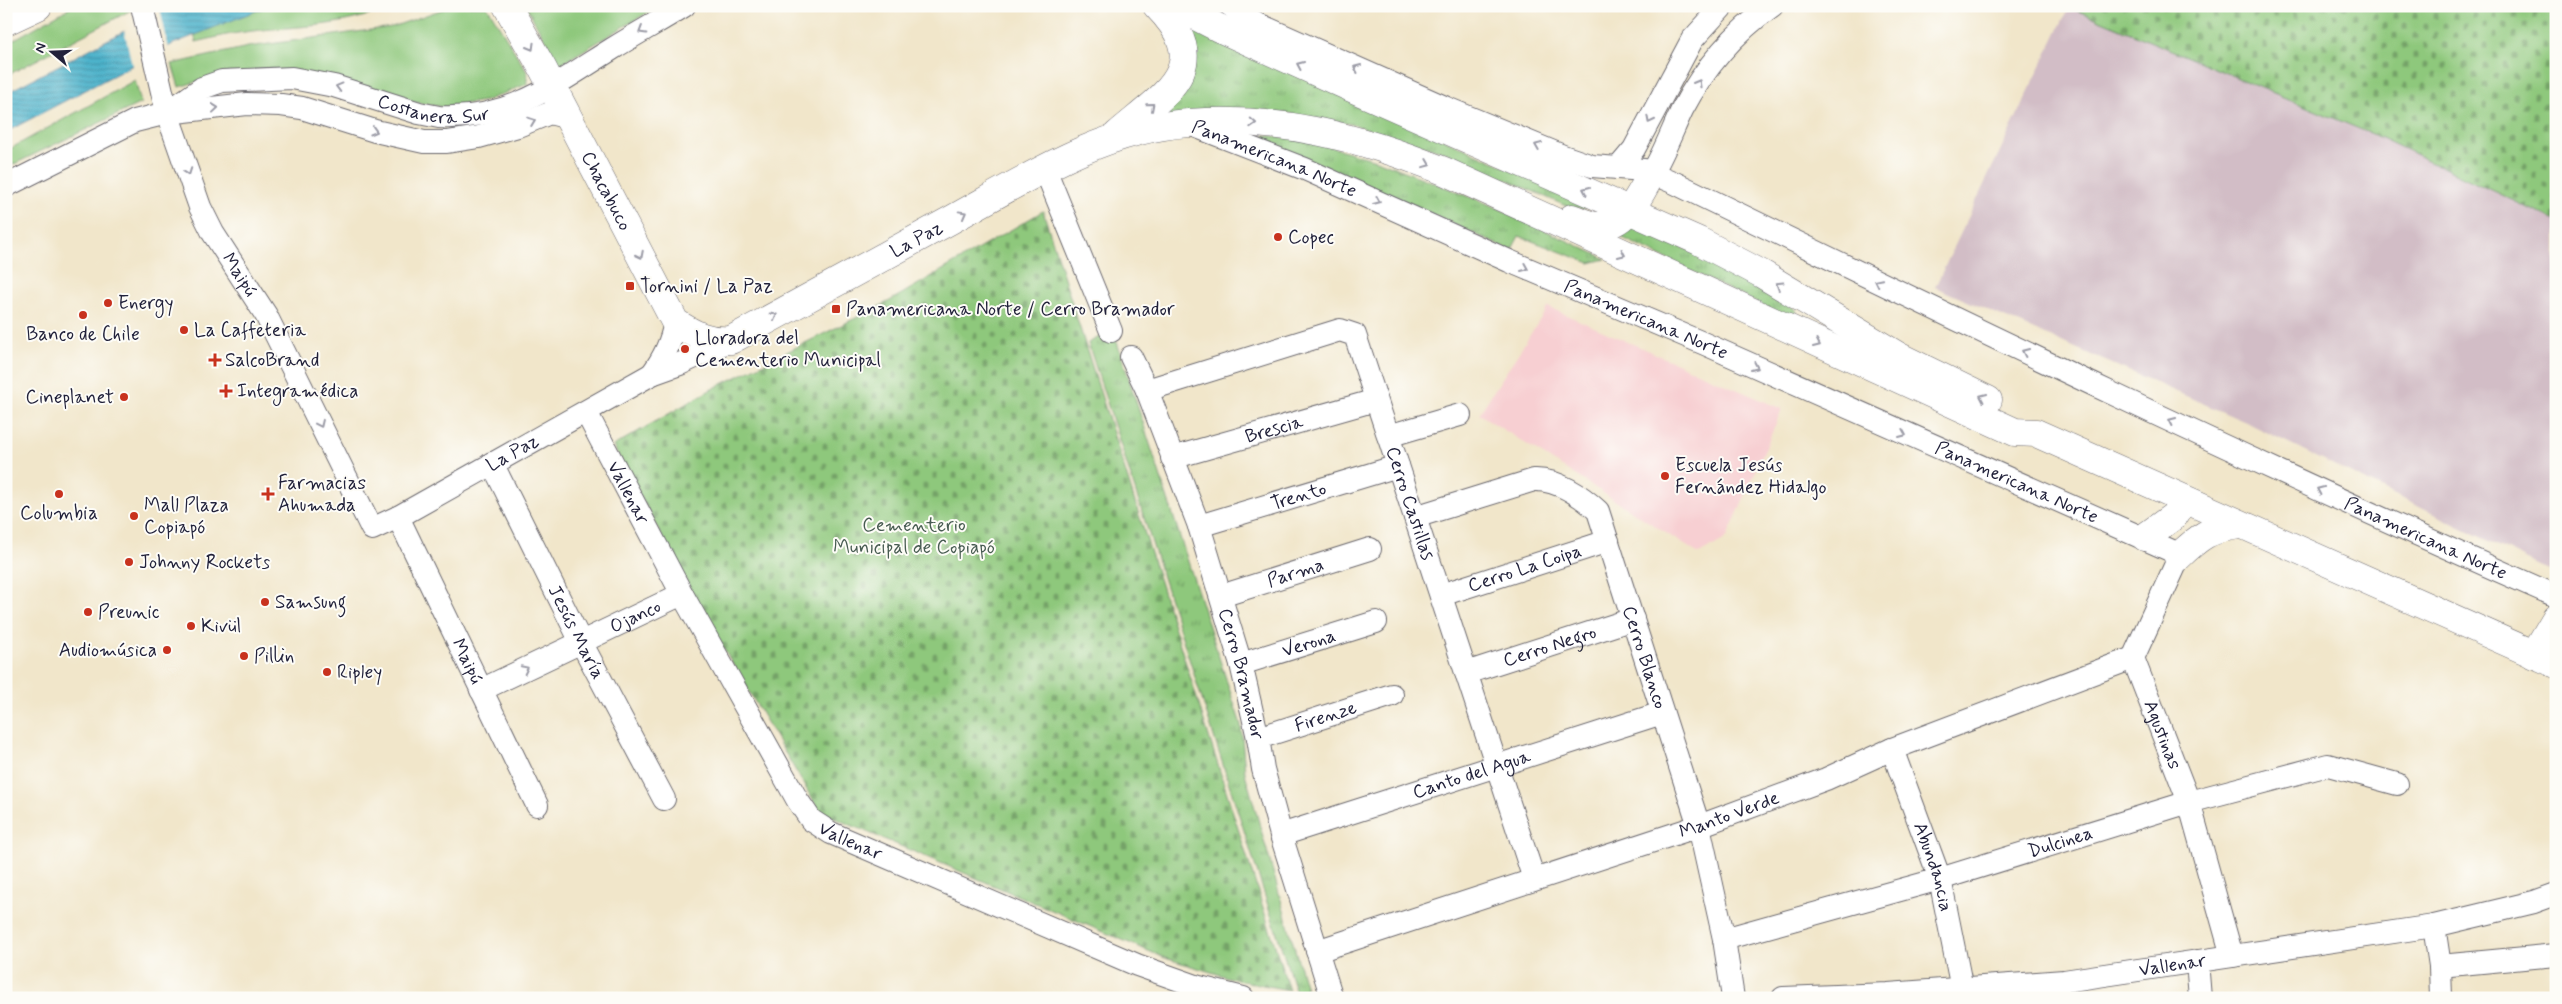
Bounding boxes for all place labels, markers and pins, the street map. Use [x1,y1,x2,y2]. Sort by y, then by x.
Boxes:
place label: Copec [1288,225,1334,250]
marker: Copec [1272,231,1284,243]
place label: Tornini / La Paz [640,274,773,299]
marker: Tornini / La Paz [624,280,636,292]
place label: Energy [118,291,174,318]
marker: Energy [102,297,114,309]
place label: Panamericana Norte / Cerro Bramador [846,297,1175,322]
marker: Panamericana Norte / Cerro Bramador [830,303,842,315]
marker: Banco de Chile [77,309,89,321]
place label: La Caffeteria [194,318,306,343]
place label: Banco de Chile [26,322,140,347]
marker: La Caffeteria [178,324,190,336]
place label: Lloradora del Cementerio Municipal [695,326,881,373]
marker: Lloradora del Cementerio Municipal [679,343,691,355]
place label: SalcoBrand [225,348,319,373]
marker: SalcoBrand [209,354,221,366]
place label: Integramédica [237,379,359,406]
marker: Integramédica [219,384,233,398]
place label: Cineplanet [25,385,114,410]
marker: Cineplanet [118,391,130,403]
place label: Escuela Jesús Fernández Hidalgo [1675,453,1827,501]
marker: Escuela Jesús Fernández Hidalgo [1659,470,1671,482]
place label: Farmacias Ahumada [278,471,366,518]
marker: Columbia [53,488,65,500]
marker: Farmacias Ahumada [262,488,274,500]
place label: Mall Plaza Copiapó [144,493,229,540]
place label: Columbia [20,501,98,526]
marker: Mall Plaza Copiapó [128,510,140,522]
place label: Johnny Rockets [139,550,271,575]
marker: Johnny Rockets [123,556,135,568]
place label: Samsung [275,590,346,618]
marker: Samsung [259,596,271,608]
place label: Preunic [98,600,160,625]
marker: Preunic [82,606,94,618]
place label: Kivül [201,614,241,639]
marker: Kivül [185,620,197,632]
place label: Audiomúsica [59,638,157,663]
marker: Audiomúsica [161,644,173,656]
place label: Pillin [254,644,294,669]
marker: Pillin [238,650,250,662]
place label: Ripley [337,660,382,686]
marker: Ripley [321,666,333,678]

